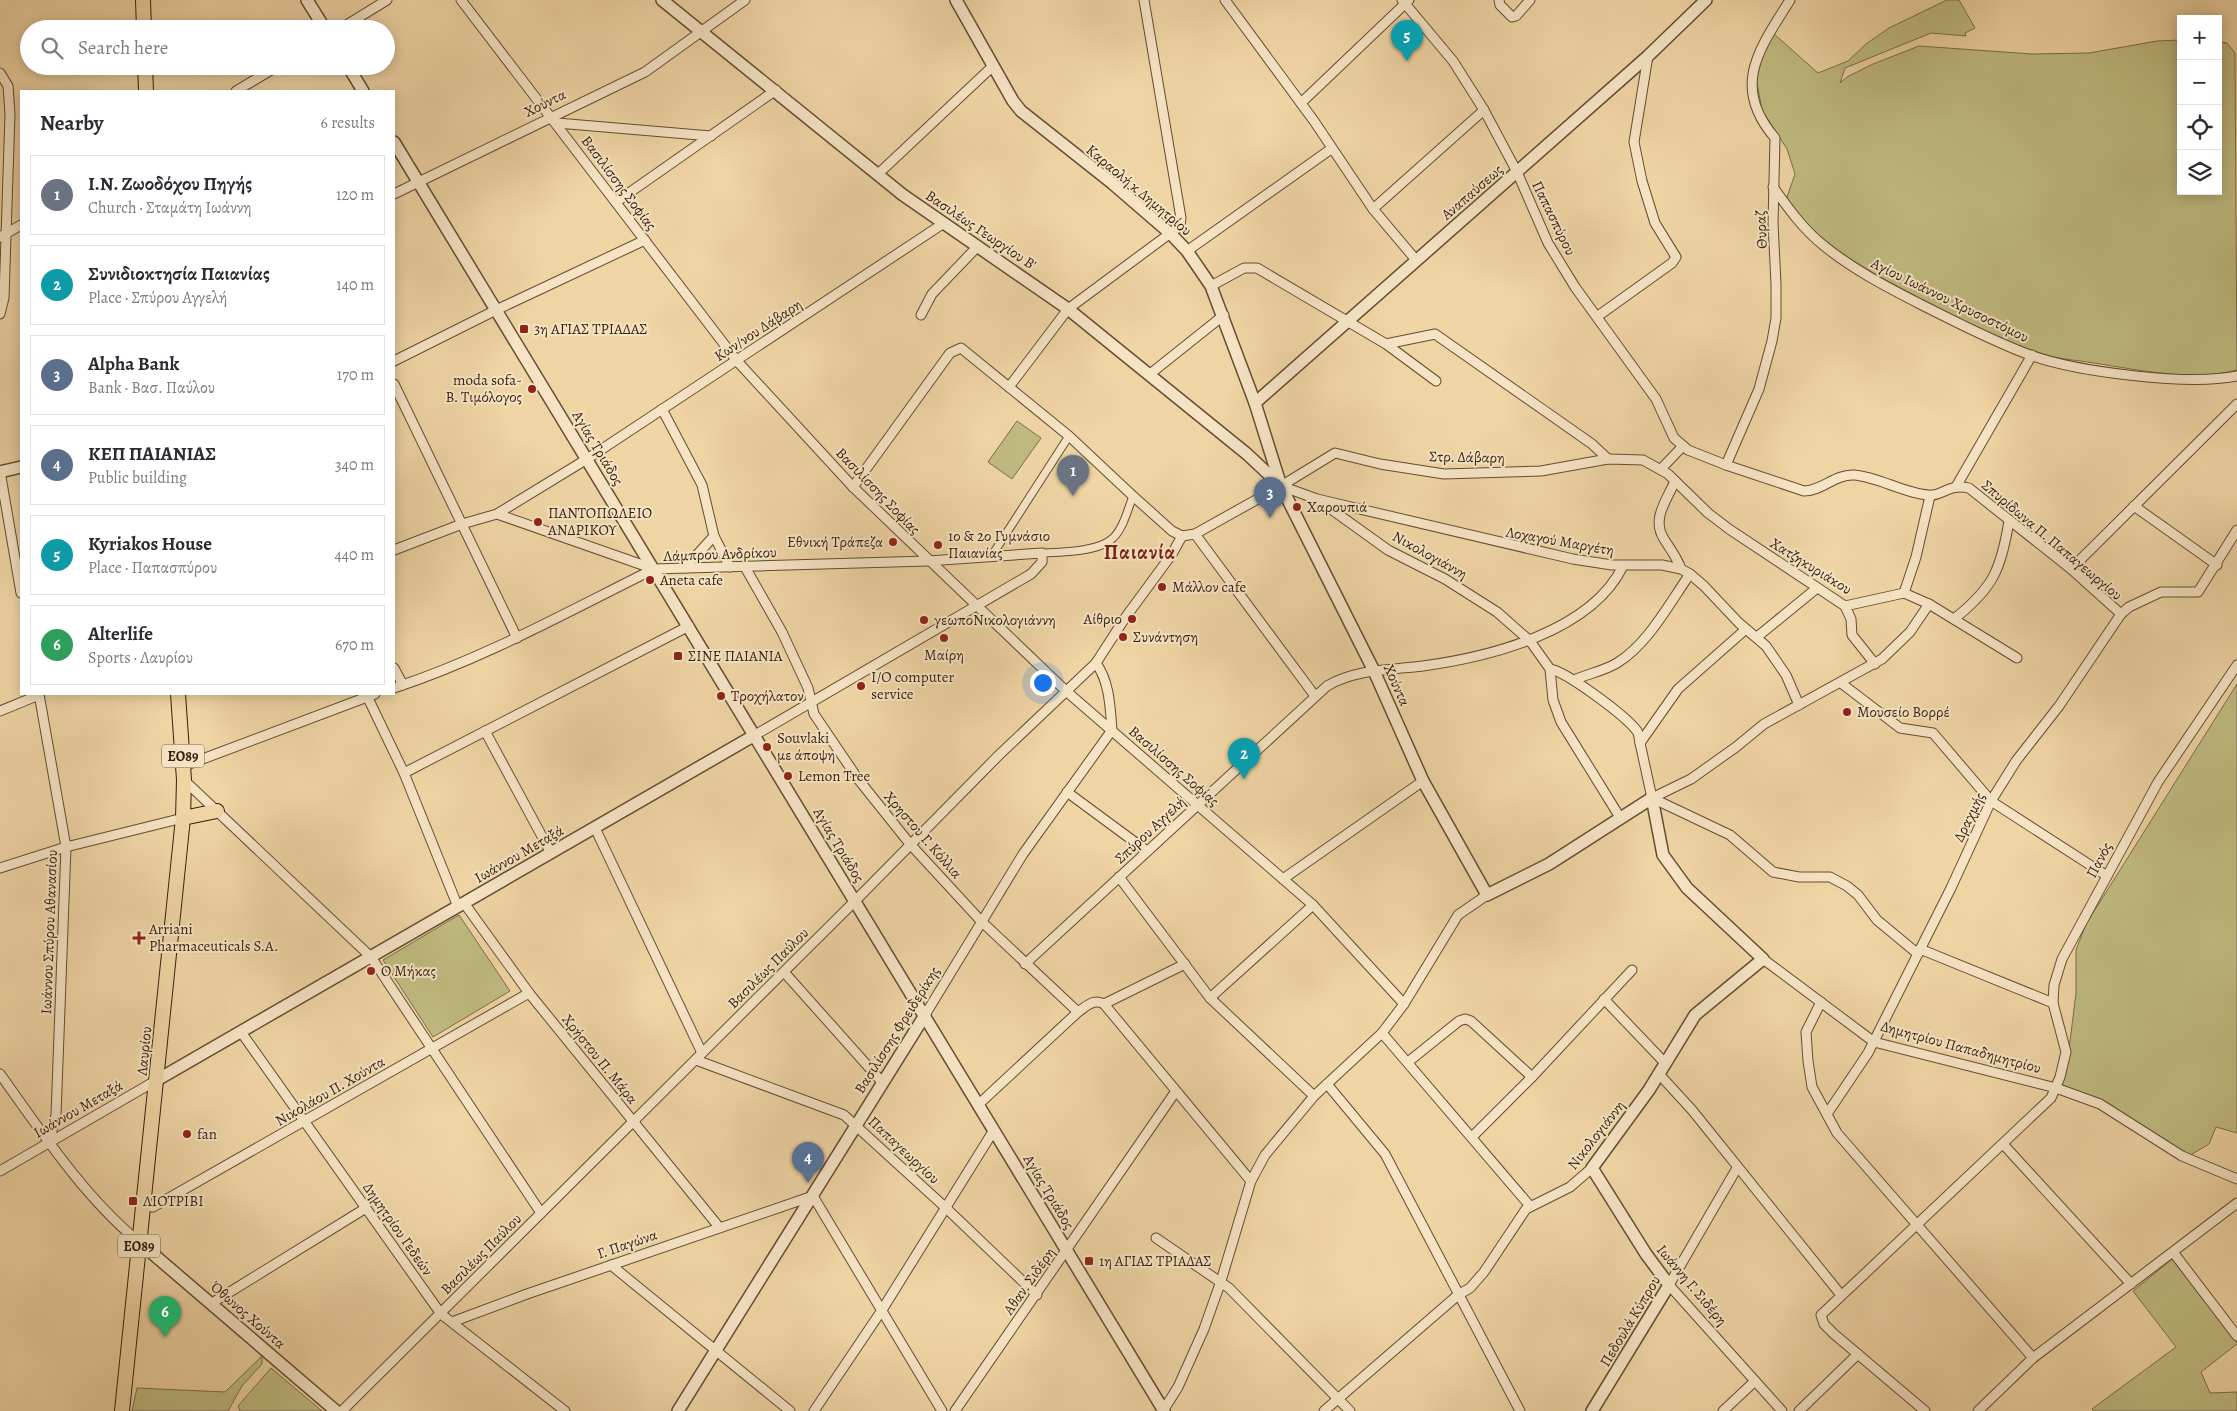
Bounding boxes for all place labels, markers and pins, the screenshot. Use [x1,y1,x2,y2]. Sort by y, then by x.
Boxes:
pin: 5 [1391,20,1423,61]
place label: 3η ΑΓΙΑΣ ΤΡΙΑΔΑΣ [534,319,648,339]
marker: 3η ΑΓΙΑΣ ΤΡΙΑΔΑΣ [518,323,530,335]
place label: moda sofa- Β. Τιμόλογος [445,370,522,407]
marker: moda sofa- Β. Τιμόλογος [526,383,538,395]
pin: 1 [1057,455,1089,496]
pin: 3 [1254,477,1286,518]
place label: Χαρουπιά [1307,497,1367,517]
marker: Χαρουπιά [1291,501,1303,513]
place label: ΠΑΝΤΟΠΩΛΕΙΟ ΑΝΔΡΙΚΟΥ [547,503,652,540]
marker: ΠΑΝΤΟΠΩΛΕΙΟ ΑΝΔΡΙΚΟΥ [532,516,544,528]
place label: 1ο & 2ο Γυμνάσιο Παιανίας [948,526,1050,563]
place label: Εθνική Τράπεζα [787,532,883,552]
marker: Εθνική Τράπεζα [887,536,899,548]
marker: 1ο & 2ο Γυμνάσιο Παιανίας [932,539,944,551]
place label: Aneta cafe [659,570,723,590]
marker: Aneta cafe [644,574,656,586]
place label: Μάλλον cafe [1172,577,1246,597]
marker: Μάλλον cafe [1156,581,1168,593]
place label: Αίθριο [1082,609,1122,629]
place label: γεωποΝικολογιάννη [934,610,1056,630]
marker: Αίθριο [1126,613,1138,625]
marker: γεωποΝικολογιάννη [918,614,930,626]
place label: Συνάντηση [1133,627,1198,647]
marker: Συνάντηση [1117,631,1129,643]
marker: Μαίρη [938,632,950,644]
place label: Μαίρη [924,645,964,665]
place label: ΣΙΝΕ ΠΑΙΑΝΙΑ [688,646,783,666]
marker: ΣΙΝΕ ΠΑΙΑΝΙΑ [672,650,684,662]
place label: I/O computer service [871,667,954,704]
marker: I/O computer service [855,680,867,692]
place label: Τροχήλατον [731,686,804,706]
marker: Τροχήλατον [715,690,727,702]
place label: Μουσείο Βορρέ [1857,702,1950,722]
marker: Μουσείο Βορρέ [1841,706,1853,718]
place label: Souvlaki με άποψη [777,728,835,765]
pin: 2 [1228,738,1260,779]
marker: Souvlaki με άποψη [761,741,773,753]
place label: Lemon Tree [798,766,871,786]
marker: Lemon Tree [782,770,794,782]
place label: Arriani Pharmaceuticals S.A. [148,919,278,956]
marker: Arriani Pharmaceuticals S.A. [133,932,145,944]
place label: Ο Μήκας [381,961,436,981]
marker: Ο Μήκας [365,965,377,977]
place label: fan [197,1124,217,1144]
marker: fan [181,1128,193,1140]
pin: 4 [792,1142,824,1183]
place label: ΛΙΟΤΡΙΒΙ [142,1191,204,1211]
marker: ΛΙΟΤΡΙΒΙ [127,1195,139,1207]
place label: 1η ΑΓΙΑΣ ΤΡΙΑΔΑΣ [1099,1251,1212,1271]
marker: 1η ΑΓΙΑΣ ΤΡΙΑΔΑΣ [1083,1255,1095,1267]
pin: 6 [149,1296,181,1337]

